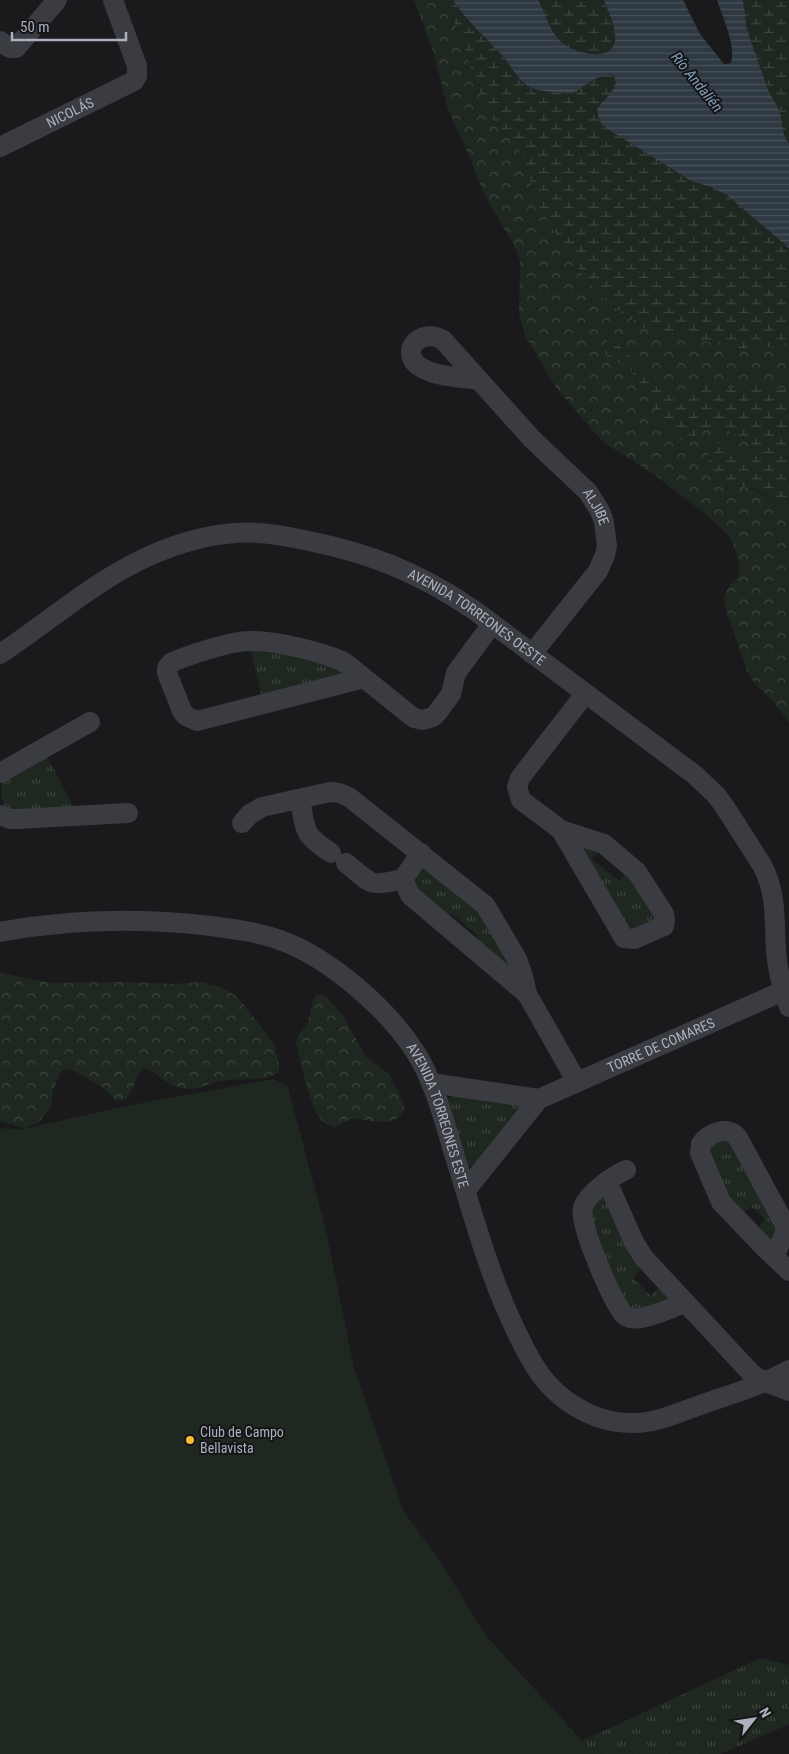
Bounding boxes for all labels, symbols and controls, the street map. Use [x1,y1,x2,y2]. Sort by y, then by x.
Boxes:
scale bar [12,10,126,42]
text: 50 m [20,18,50,36]
water label: Río Andalién [667,48,727,116]
street label: NICOLÁS [44,94,96,131]
street label: ALJIBE [580,485,612,527]
street label: AVENIDA TORREONES OESTE [406,565,549,669]
street label: TORRE DE COMARES [605,1014,717,1076]
street label: AVENIDA TORREONES ESTE [404,1040,472,1190]
place label: Club de Campo Bellavista [200,1424,284,1456]
marker: Club de Campo Bellavista [184,1434,196,1446]
north arrow [729,1694,779,1744]
text: N [756,1705,774,1720]

